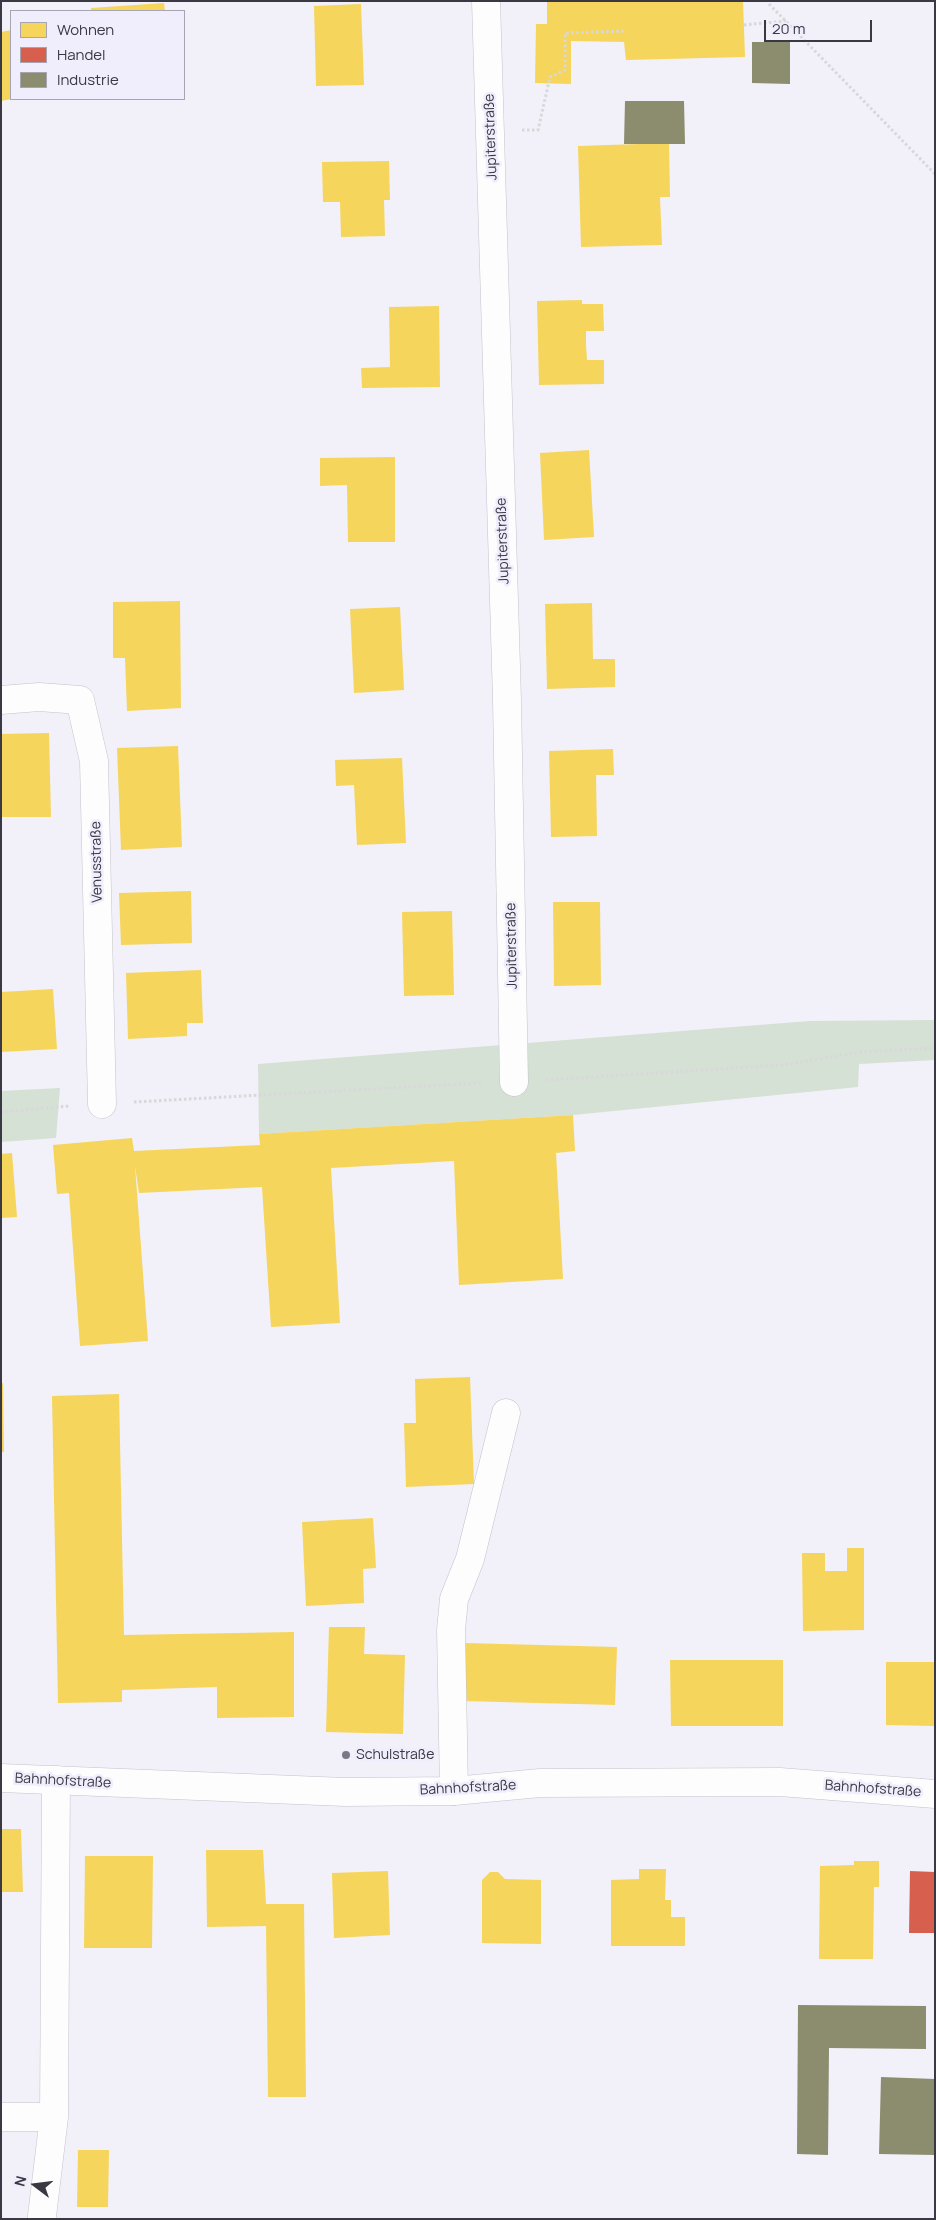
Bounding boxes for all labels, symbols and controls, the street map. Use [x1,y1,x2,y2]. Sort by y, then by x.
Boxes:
legend [10,10,185,100]
scale bar [766,10,874,42]
text: 20 m [772,18,805,39]
text: Wohnen [57,19,114,40]
text: Handel [57,44,106,65]
text: Industrie [57,69,119,90]
street label: Jupiterstraße [481,93,501,181]
street label: Jupiterstraße [493,497,513,585]
street label: Venusstraße [88,821,106,903]
street label: Jupiterstraße [503,903,521,989]
place label: Schulstraße [356,1747,434,1763]
marker: Schulstraße [340,1749,352,1761]
street label: Bahnhofstraße [14,1770,112,1792]
street label: Bahnhofstraße [419,1777,517,1799]
street label: Bahnhofstraße [824,1777,922,1801]
north arrow [10,2160,60,2210]
text: N [10,2174,31,2188]

